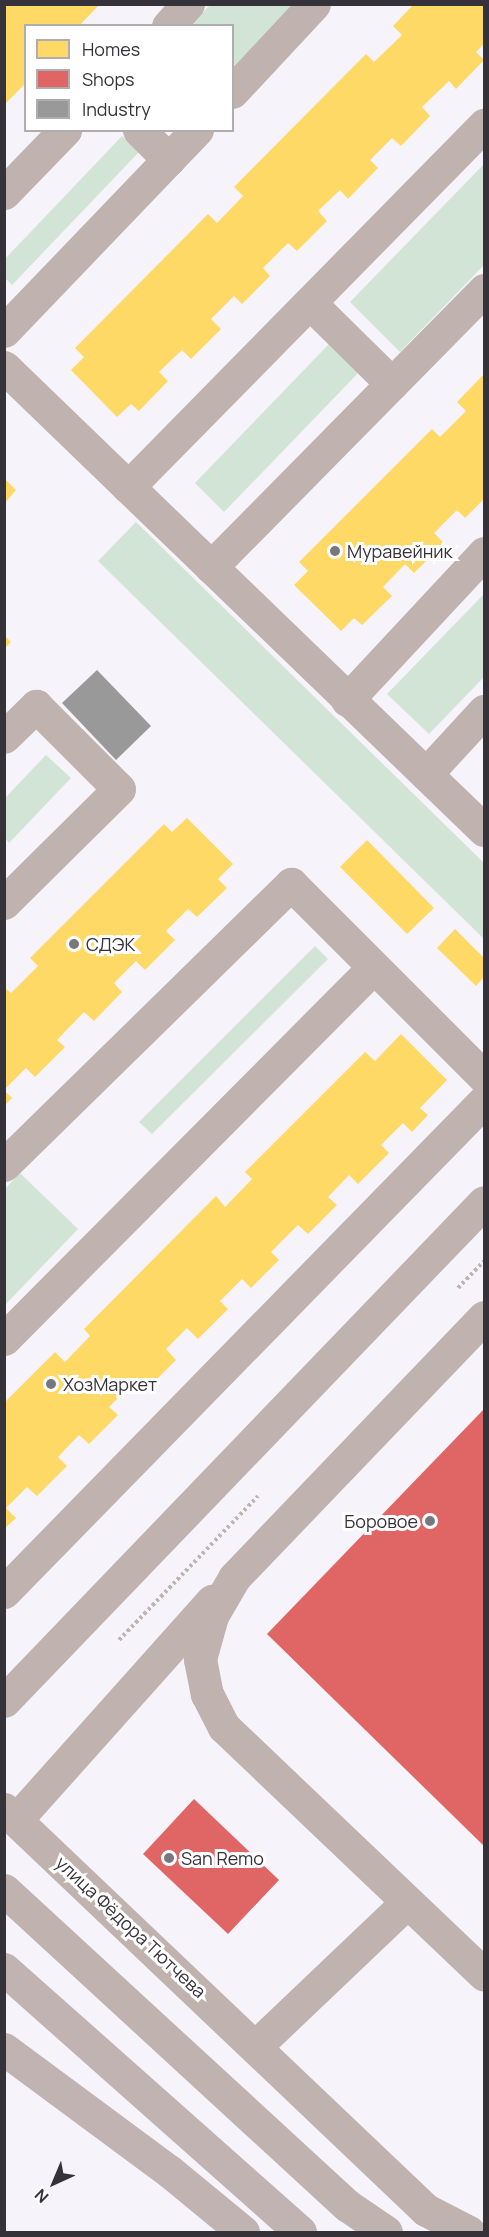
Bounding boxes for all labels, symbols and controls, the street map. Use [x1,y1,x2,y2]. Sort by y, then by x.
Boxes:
legend [24,24,234,132]
text: Homes [82,37,140,61]
text: Shops [82,67,134,91]
text: Industry [82,97,151,121]
place label: Муравейник [347,540,452,562]
marker: Муравейник [328,544,342,558]
place label: СДЭК [86,933,135,955]
marker: СДЭК [67,937,81,951]
place label: ХозМаркет [63,1373,157,1395]
marker: ХозМаркет [44,1377,58,1391]
place label: Боровое [344,1510,418,1532]
marker: Боровое [423,1514,437,1528]
place label: San Remo [181,1847,264,1869]
marker: San Remo [162,1851,176,1865]
street label: улица Фёдора Тютчева [52,1852,210,2002]
north arrow [24,2153,84,2213]
text: N [30,2184,53,2208]

